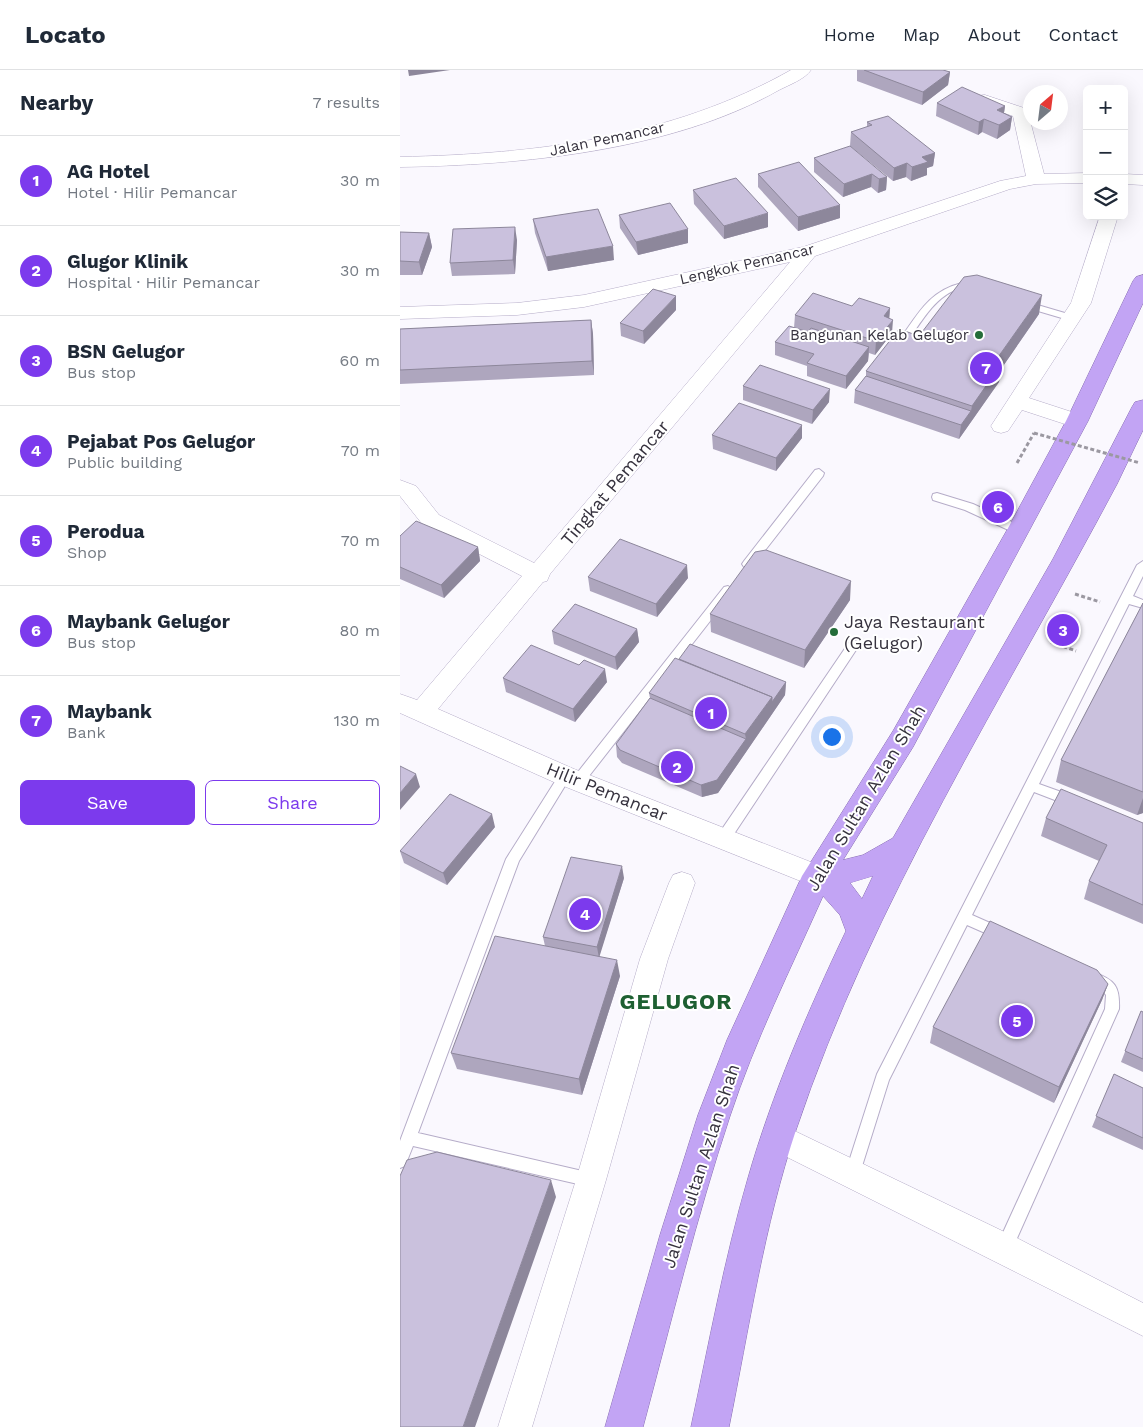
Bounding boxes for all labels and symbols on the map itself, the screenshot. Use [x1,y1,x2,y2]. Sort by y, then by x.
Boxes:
north arrow [1023,85,1068,130]
street label: Jalan Pemancar [548,118,666,160]
street label: Lengkok Pemancar [678,240,816,288]
place label: Bangunan Kelab Gelugor [790,326,969,344]
marker: Bangunan Kelab Gelugor [973,329,985,341]
pin: 7 [970,349,1002,387]
street label: Tingkat Pemancar [556,416,673,550]
pin: 6 [982,488,1014,526]
place label: Jaya Restaurant (Gelugor) [844,611,985,653]
pin: 3 [1047,611,1079,649]
marker: Jaya Restaurant (Gelugor) [828,626,840,638]
pin: 1 [695,694,727,732]
street label: Jalan Sultan Azlan Shah [802,701,930,895]
your location [819,724,845,750]
pin: 2 [661,748,693,786]
street label: Hilir Pemancar [544,758,671,825]
pin: 4 [569,895,601,933]
district label: GELUGOR [620,989,732,1014]
pin: 5 [1001,1002,1033,1040]
street label: Jalan Sultan Azlan Shah [658,1061,743,1271]

